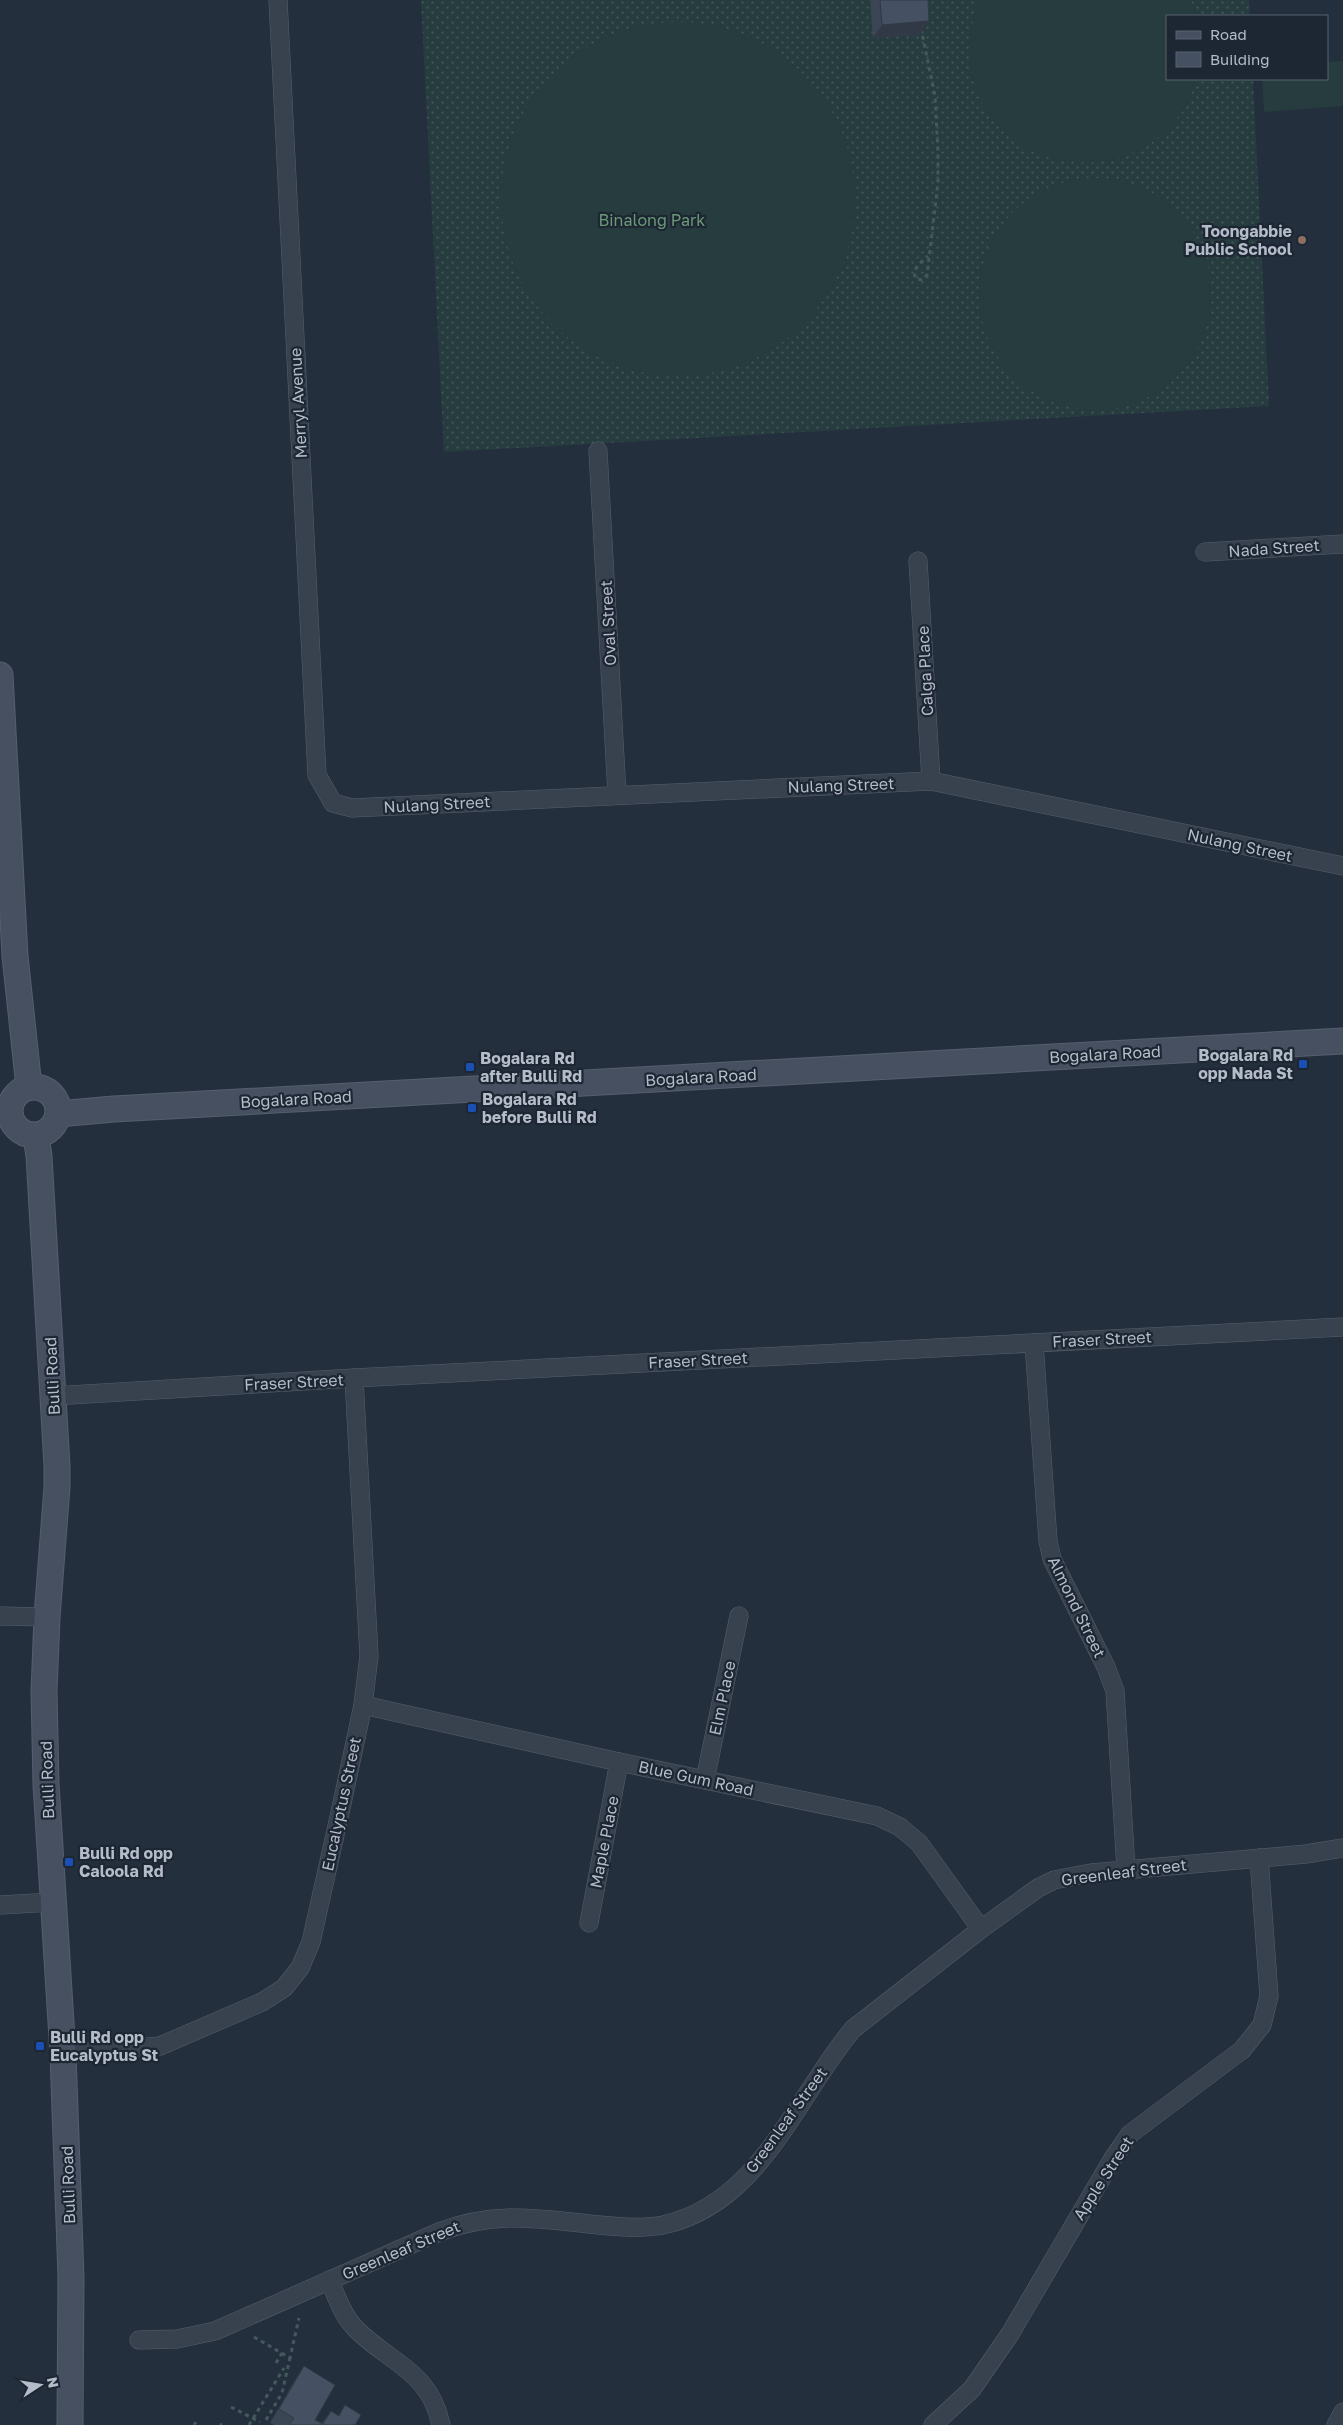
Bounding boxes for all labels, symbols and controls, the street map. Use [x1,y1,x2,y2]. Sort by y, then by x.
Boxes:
legend [1166,15,1328,80]
text: Road [1210,25,1247,43]
text: Building [1210,50,1270,68]
park label: Binalong Park [599,210,705,230]
place label: Toongabbie Public School [1185,221,1293,259]
marker: Toongabbie Public School [1296,234,1308,246]
street label: Merryl Avenue [285,347,311,459]
street label: Nada Street [1228,535,1320,561]
street label: Oval Street [596,580,620,666]
street label: Calga Place [913,625,937,717]
street label: Nulang Street [787,773,895,797]
street label: Nulang Street [383,791,491,817]
street label: Nulang Street [1186,824,1294,866]
street label: Bogalara Road [1049,1041,1161,1067]
place label: Bogalara Rd opp Nada St [1198,1045,1293,1083]
place label: Bogalara Rd after Bulli Rd [480,1048,582,1086]
marker: Bogalara Rd opp Nada St [1297,1058,1309,1070]
marker: Bogalara Rd after Bulli Rd [464,1061,476,1073]
street label: Bogalara Road [645,1064,757,1090]
street label: Bogalara Road [240,1086,352,1112]
place label: Bogalara Rd before Bulli Rd [482,1089,597,1127]
marker: Bogalara Rd before Bulli Rd [466,1102,478,1114]
street label: Fraser Street [1052,1326,1152,1352]
street label: Bulli Road [40,1336,64,1416]
street label: Fraser Street [648,1347,748,1373]
street label: Fraser Street [244,1369,344,1395]
street label: Almond Street [1044,1553,1110,1661]
street label: Elm Place [704,1659,740,1737]
street label: Eucalyptus Street [317,1735,365,1873]
street label: Bulli Road [36,1741,58,1819]
street label: Blue Gum Road [637,1756,755,1800]
street label: Maple Place [585,1794,623,1890]
place label: Bulli Rd opp Caloola Rd [79,1843,173,1881]
street label: Greenleaf Street [1060,1854,1188,1890]
marker: Bulli Rd opp Caloola Rd [63,1856,75,1868]
place label: Bulli Rd opp Eucalyptus St [50,2027,158,2065]
marker: Bulli Rd opp Eucalyptus St [34,2040,46,2052]
street label: Greenleaf Street [741,2063,831,2177]
street label: Apple Street [1068,2132,1138,2224]
street label: Bulli Road [57,2146,79,2224]
street label: Greenleaf Street [339,2216,463,2284]
north arrow [15,2360,65,2410]
text: N [44,2375,63,2389]

